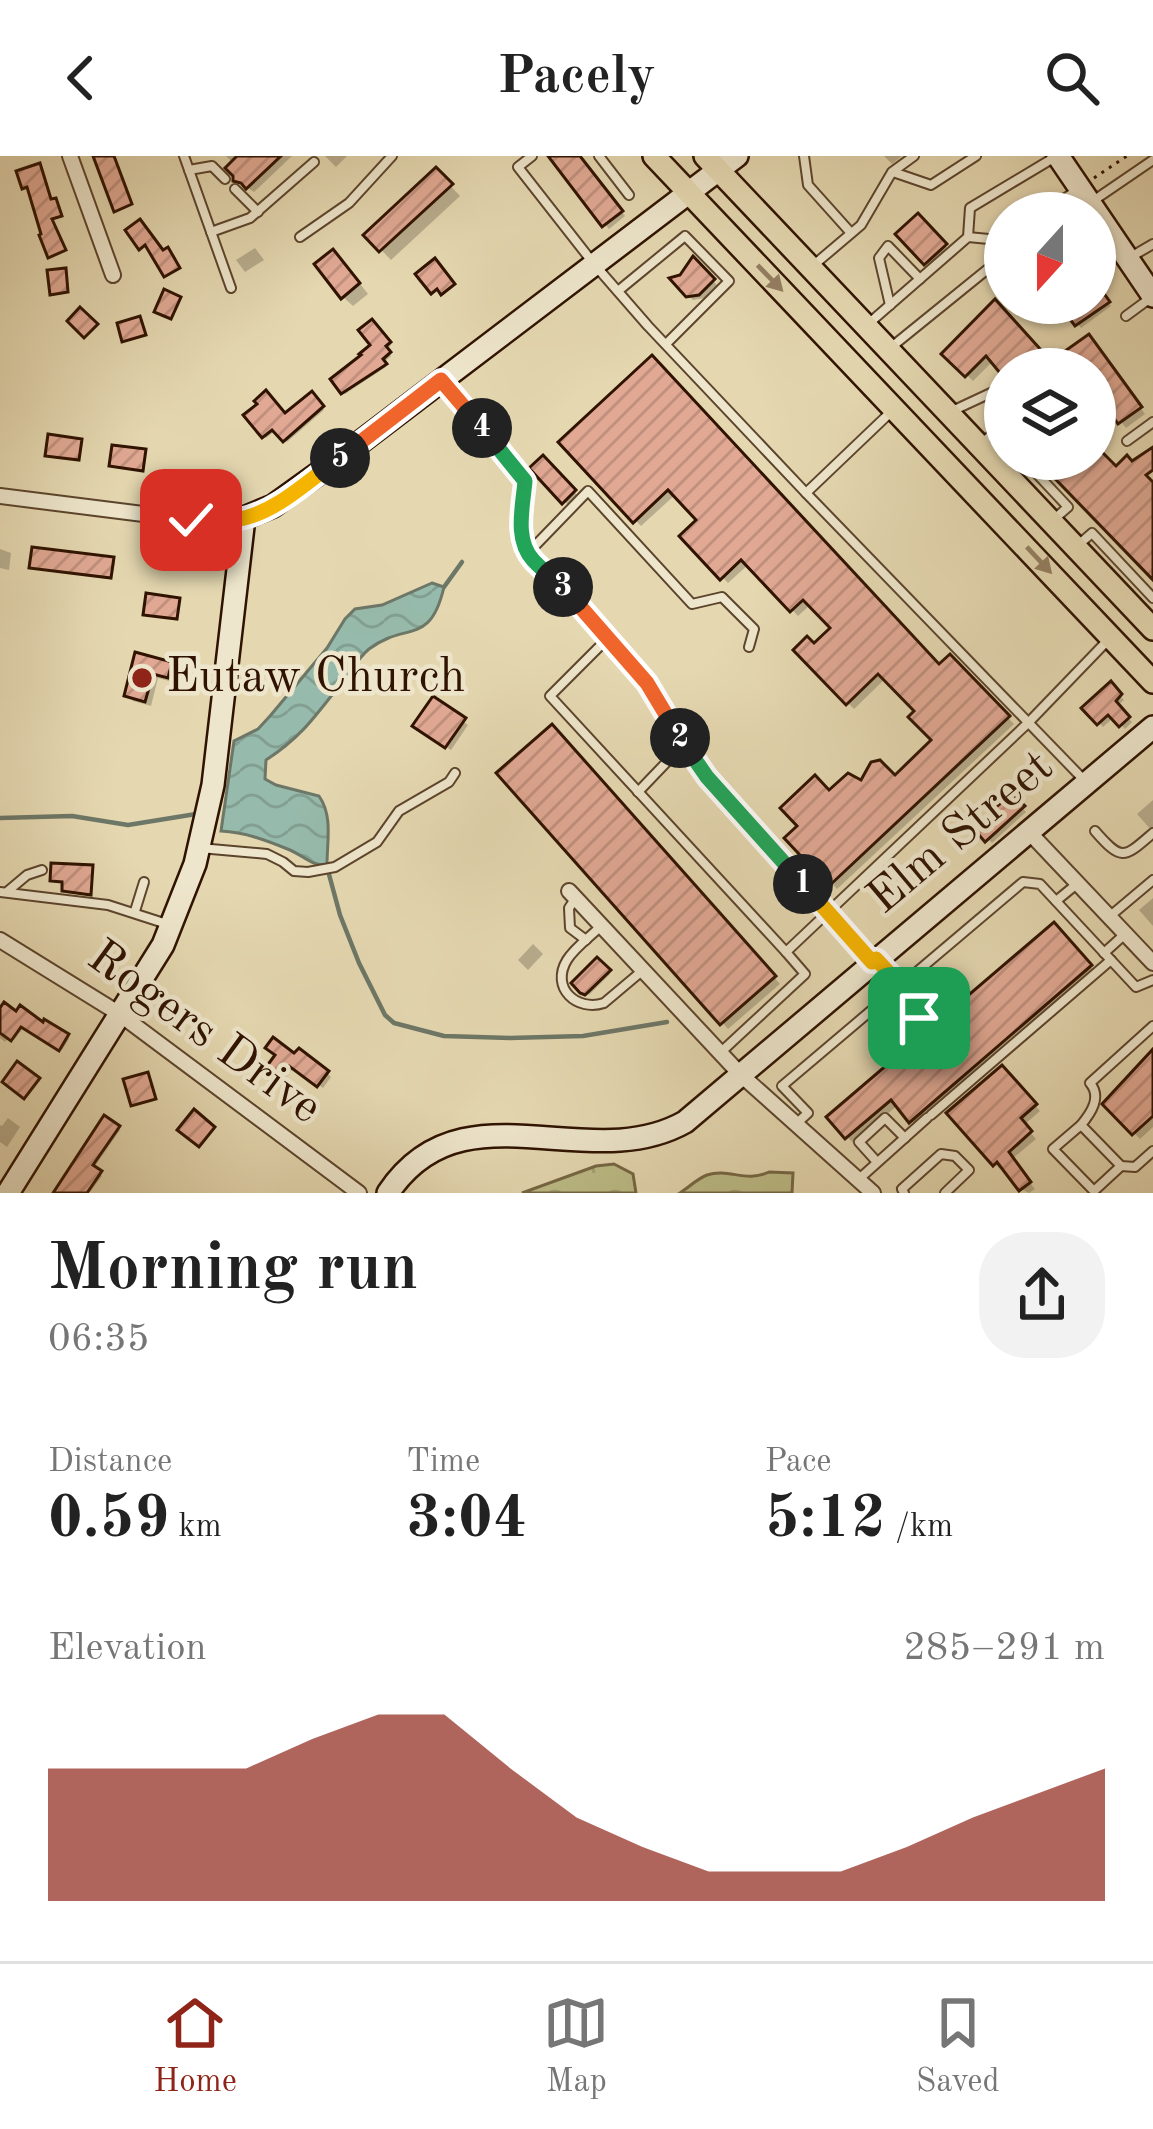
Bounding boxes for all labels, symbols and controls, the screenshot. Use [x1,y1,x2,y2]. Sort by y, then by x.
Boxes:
icon: back [48,45,114,111]
icon: search [1039,45,1105,111]
text: Pacely [497,51,656,105]
north arrow [984,192,1116,324]
map controls [984,192,1116,480]
one-way arrow [756,263,784,292]
button: layers [984,348,1116,480]
pin: 4 [452,398,512,458]
text: 4 [472,411,492,444]
pin: 5 [310,428,370,488]
text: 5 [330,441,350,474]
pin [140,469,242,571]
icon: check [158,487,224,553]
one-way arrow [1024,546,1052,575]
pin: 3 [533,557,593,617]
text: 3 [553,570,573,603]
place label: Eutaw Church [166,654,465,702]
marker: Eutaw Church [129,665,155,691]
pin: 2 [650,708,710,768]
text: 2 [670,721,690,754]
street label: Elm Street [859,742,1063,924]
pin: 1 [773,854,833,914]
text: 1 [793,867,813,900]
street label: Rogers Drive [78,933,330,1133]
pin [868,967,970,1069]
icon: arrive [886,985,952,1051]
button: share [979,1232,1105,1358]
text: Morning run [48,1238,418,1304]
text: 06:35 [48,1320,149,1359]
text: Distance [48,1446,172,1479]
text: Time [406,1446,480,1479]
text: Pace [765,1446,832,1479]
text: 0.59 [48,1490,169,1550]
text: 3:04 [406,1490,528,1550]
text: 5:12 [765,1490,886,1550]
text: km [169,1511,222,1544]
text: /km [886,1511,953,1544]
text: Elevation [48,1629,207,1668]
text: 285–291 m [903,1629,1105,1668]
tab: Home [153,1990,237,2103]
tab: Map [543,1990,609,2103]
tab: Saved [916,1990,1000,2103]

